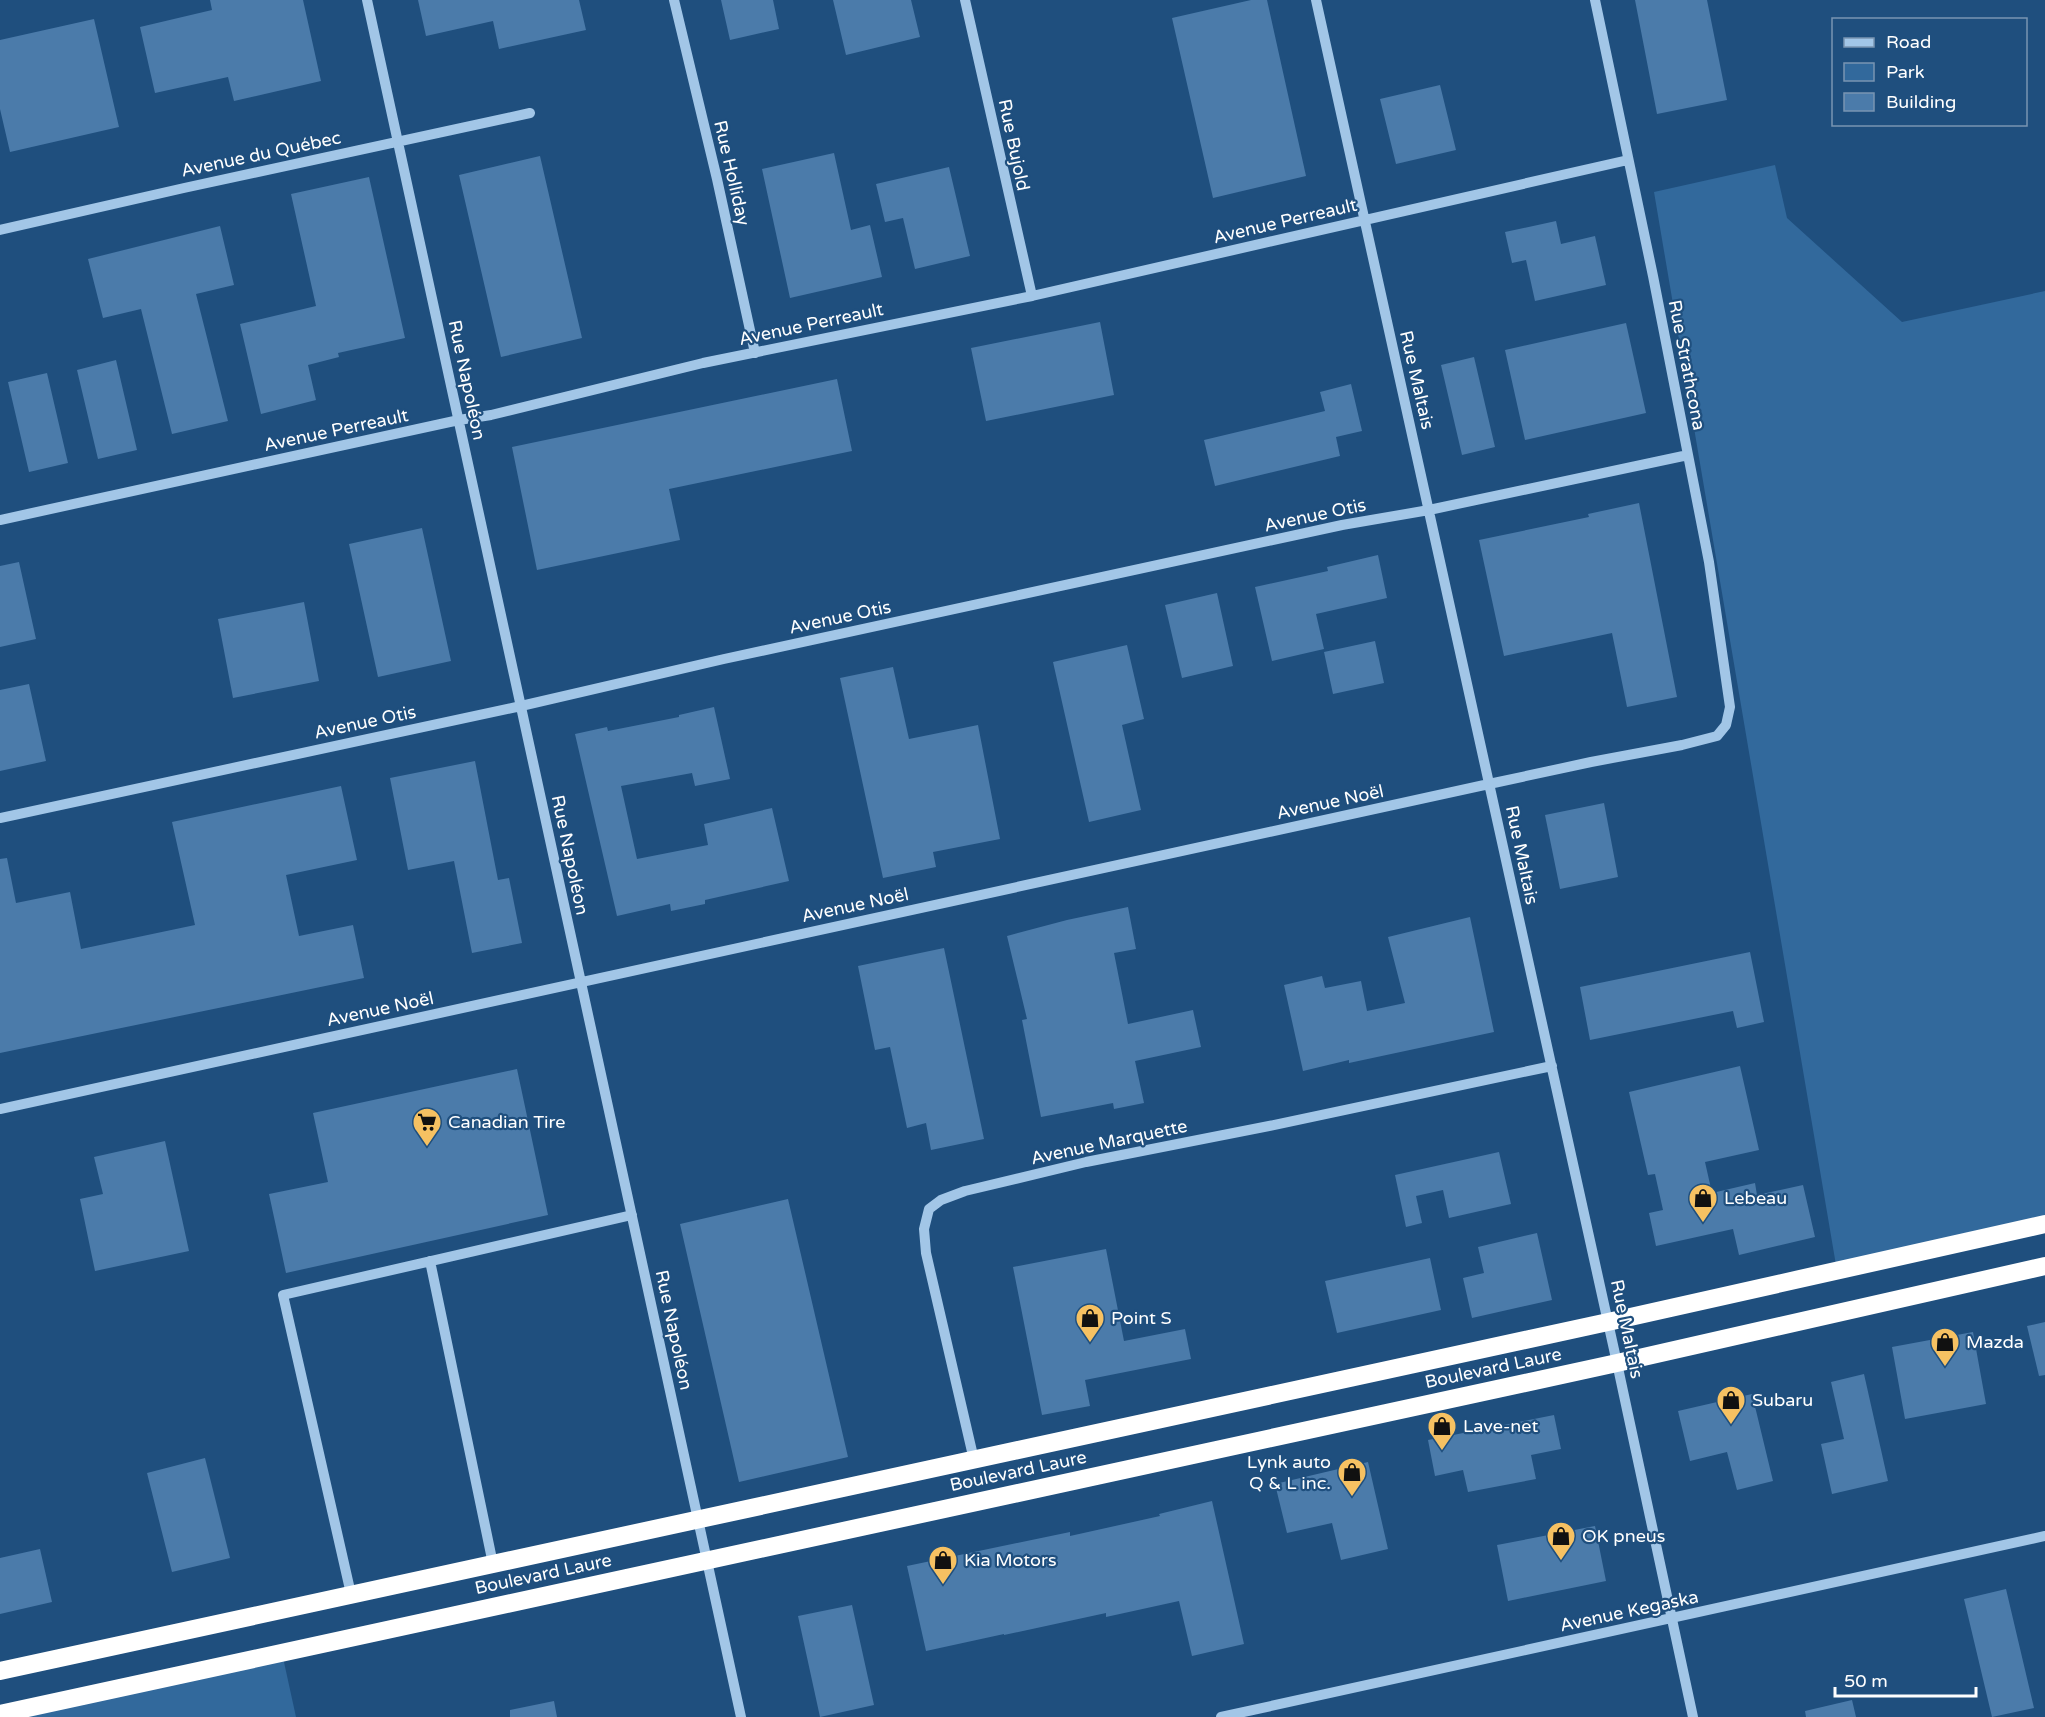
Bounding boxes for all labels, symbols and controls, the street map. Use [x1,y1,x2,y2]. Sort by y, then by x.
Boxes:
legend [1832,18,2027,126]
text: Road [1886,31,1931,53]
text: Park [1886,61,1925,83]
text: Building [1886,91,1956,113]
street label: Rue Bujold [994,97,1034,193]
street label: Rue Holliday [709,118,755,228]
street label: Avenue du Québec [179,126,343,182]
street label: Avenue Perreault [1211,194,1359,248]
street label: Avenue Perreault [737,298,885,350]
street label: Rue Strathcona [1664,298,1710,432]
street label: Rue Napoléon [444,318,490,442]
street label: Rue Maltais [1395,328,1439,432]
street label: Avenue Perreault [262,404,410,456]
street label: Avenue Otis [1262,493,1368,537]
street label: Avenue Otis [787,595,893,639]
street label: Avenue Otis [312,700,418,744]
street label: Avenue Noël [1274,780,1386,824]
street label: Rue Napoléon [547,793,593,917]
street label: Rue Maltais [1501,803,1543,907]
street label: Avenue Noël [799,883,911,927]
street label: Avenue Noël [324,987,436,1031]
supermarket icon: Canadian Tire [411,1106,443,1148]
place label: Canadian Tire [448,1111,565,1133]
street label: Avenue Marquette [1029,1115,1189,1169]
shop icon: Lebeau [1687,1182,1719,1224]
place label: Lebeau [1724,1187,1787,1209]
street label: Rue Napoléon [651,1268,697,1392]
street label: Rue Maltais [1606,1277,1648,1381]
shop icon: Point S [1074,1302,1106,1344]
place label: Point S [1111,1307,1172,1329]
shop icon: Mazda [1929,1326,1961,1368]
place label: Mazda [1966,1331,2024,1353]
street label: Boulevard Laure [1423,1343,1563,1393]
shop icon: Subaru [1715,1384,1747,1426]
place label: Subaru [1752,1389,1813,1411]
shop icon: Lave-net [1426,1410,1458,1452]
place label: Lave-net [1463,1415,1538,1437]
street label: Boulevard Laure [948,1446,1088,1496]
place label: Lynk auto Q & L inc. [1247,1451,1331,1494]
shop icon: Lynk auto Q & L inc. [1336,1456,1368,1498]
shop icon: OK pneus [1545,1520,1577,1562]
place label: OK pneus [1582,1525,1665,1547]
shop icon: Kia Motors [927,1544,959,1586]
street label: Boulevard Laure [473,1549,613,1599]
place label: Kia Motors [964,1549,1057,1571]
street label: Avenue Kegaska [1558,1586,1700,1636]
scale bar [1835,1660,1976,1698]
text: 50 m [1844,1670,1888,1692]

